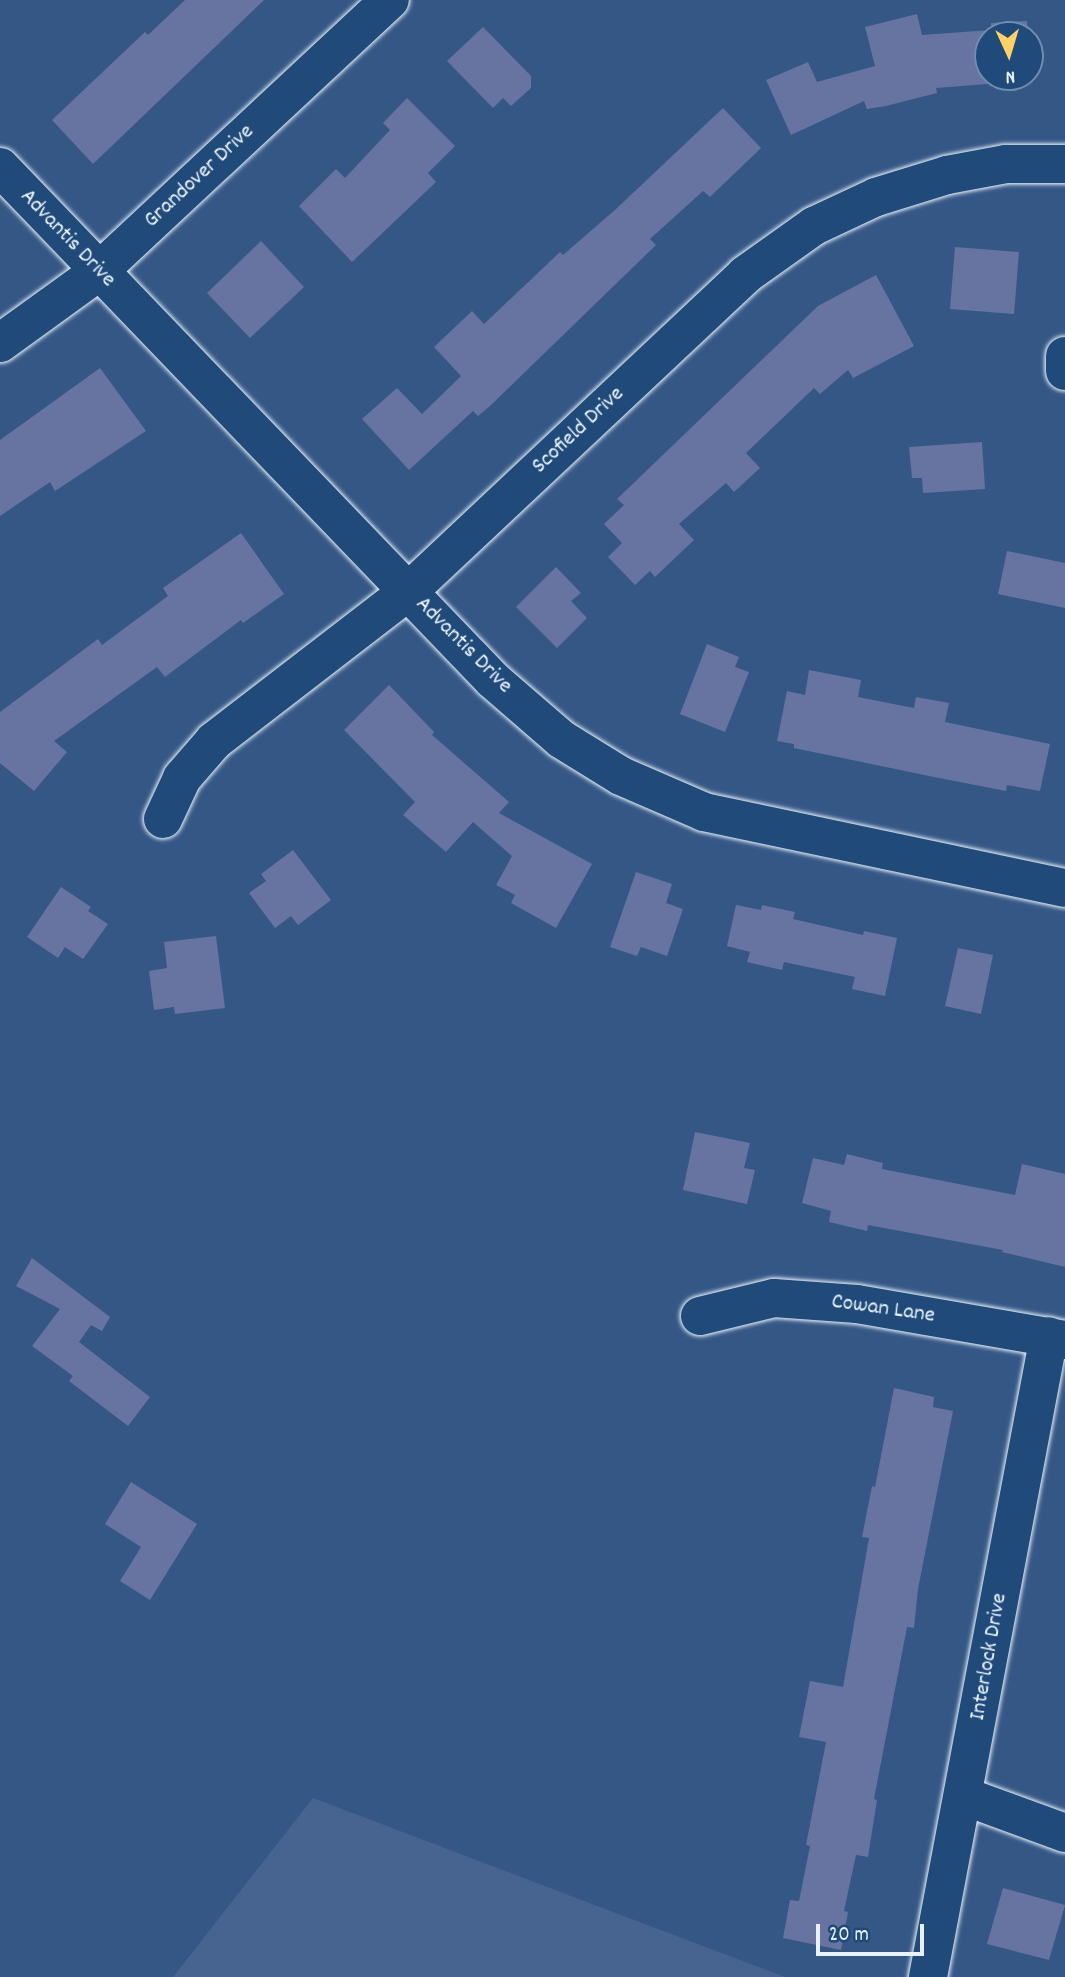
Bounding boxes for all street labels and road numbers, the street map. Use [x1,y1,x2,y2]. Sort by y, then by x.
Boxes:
street label: Grandover Drive [139,119,261,235]
street label: Advantis Drive [13,184,121,294]
street label: Scofield Drive [527,381,631,481]
street label: Advantis Drive [409,592,517,700]
street label: Cowan Lane [830,1289,936,1331]
street label: Interlock Drive [965,1591,1015,1723]

